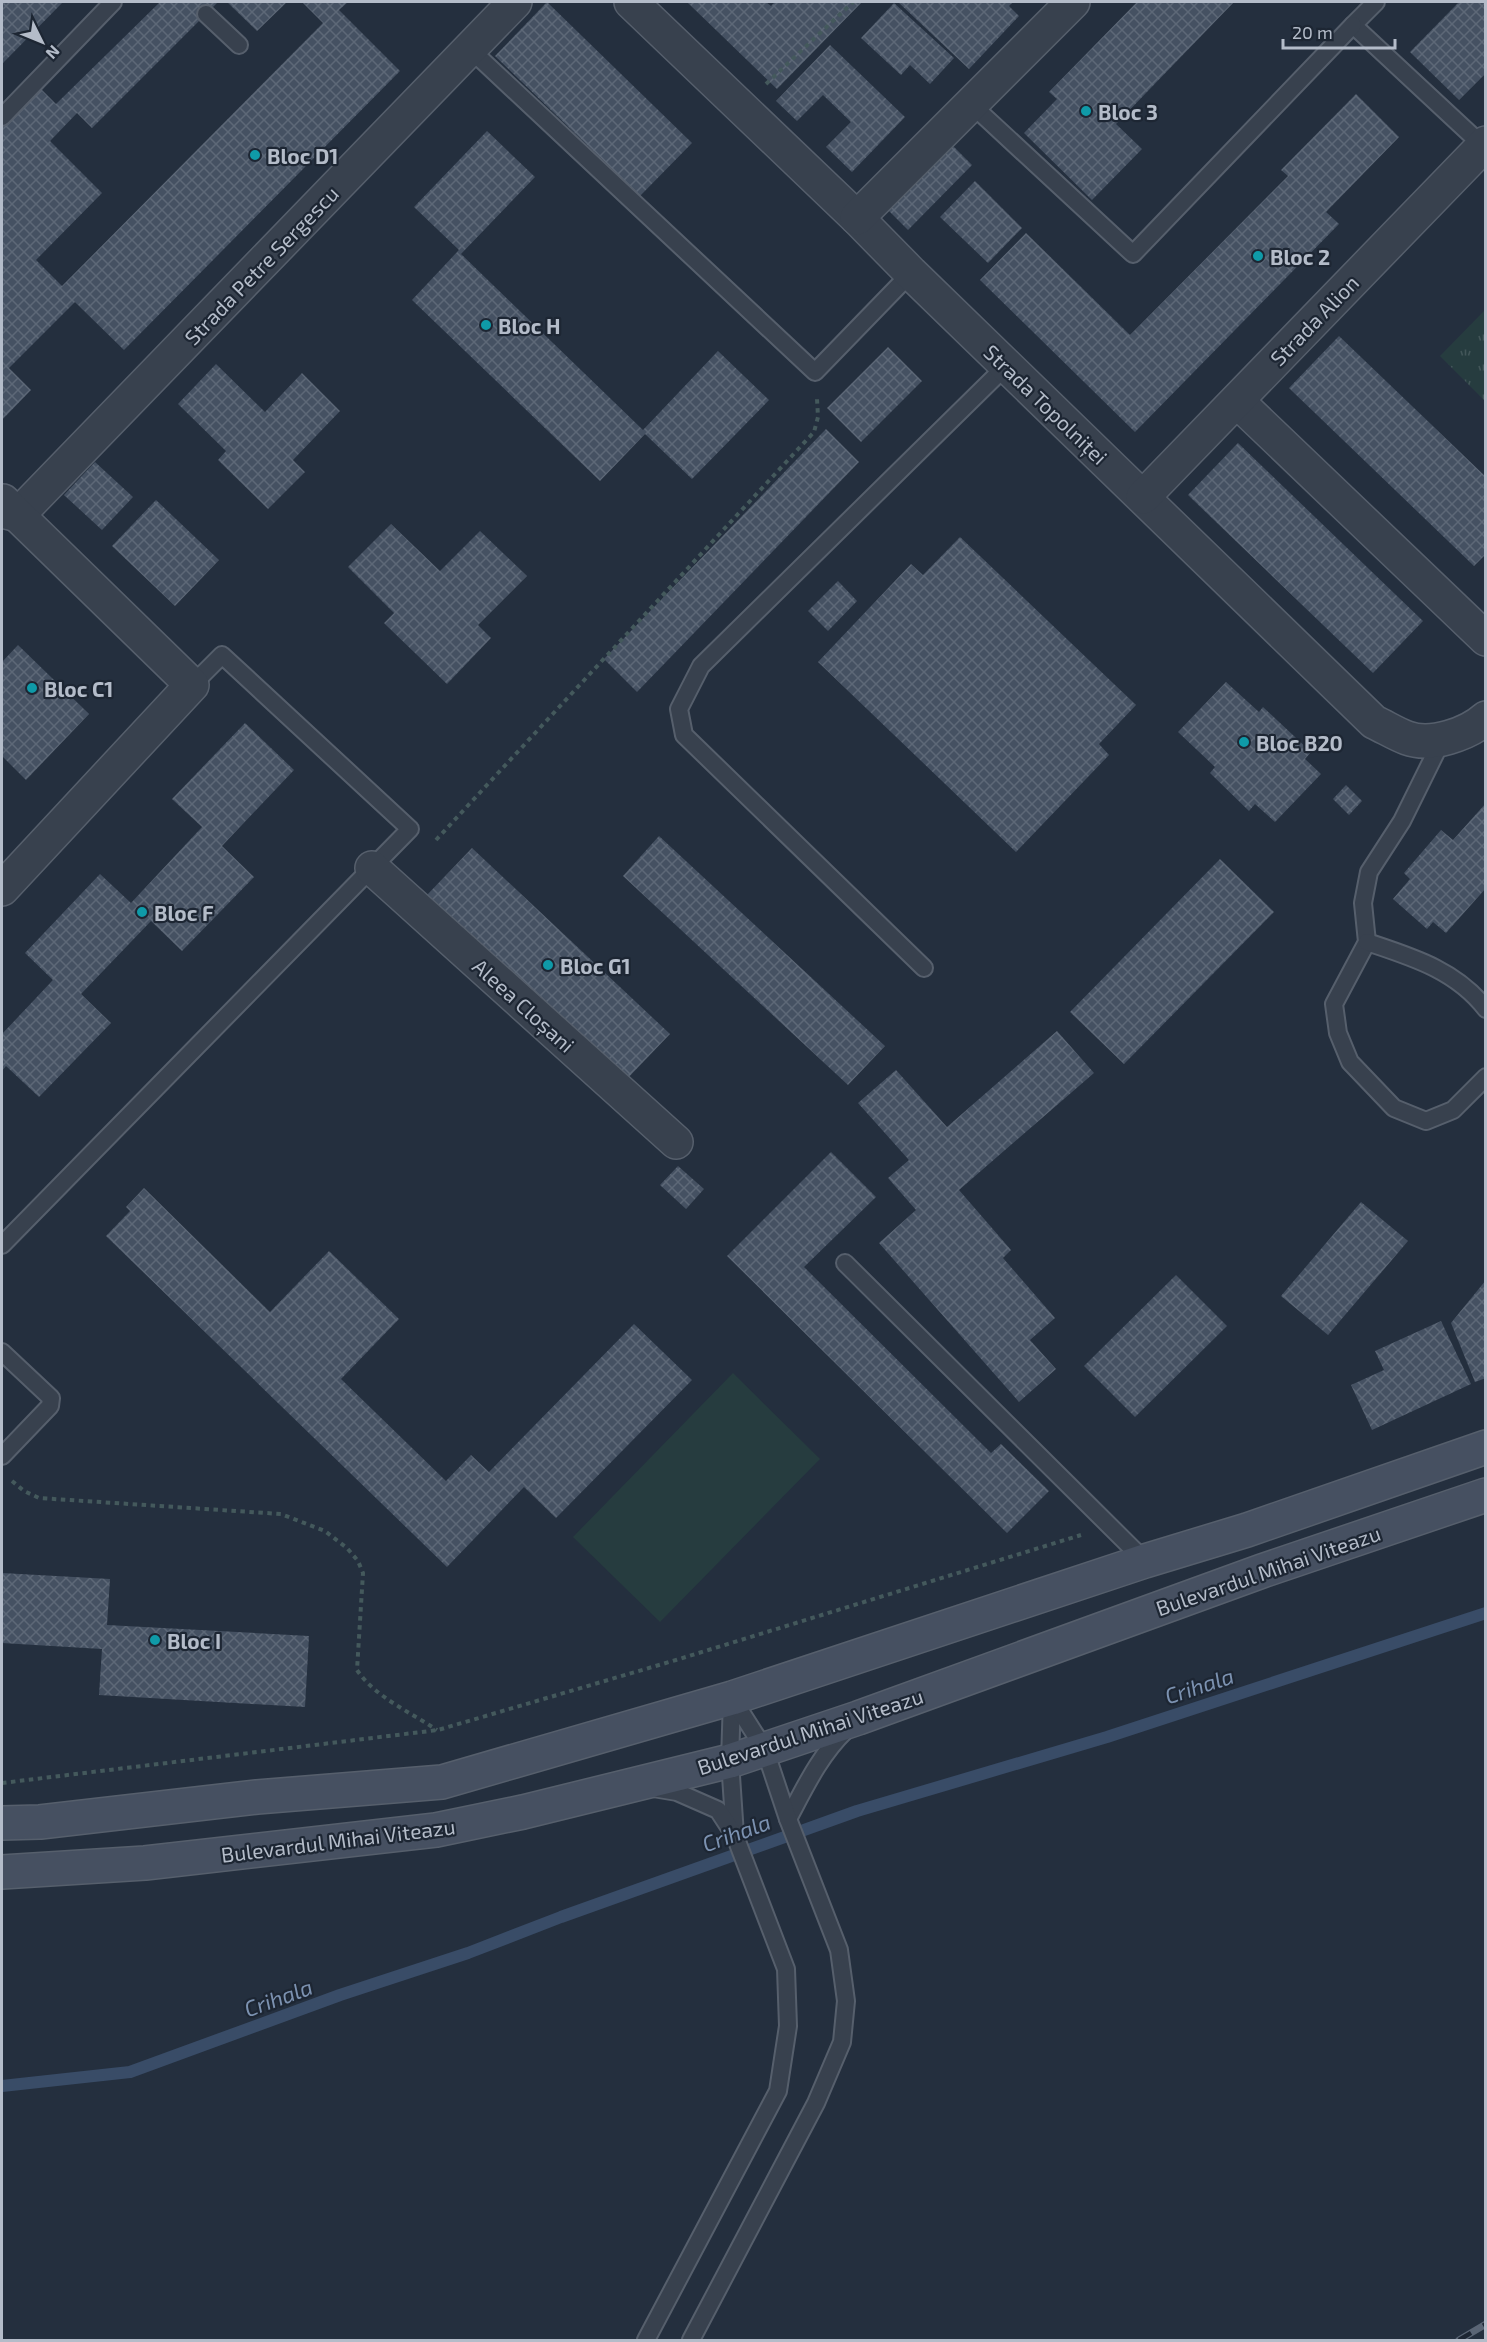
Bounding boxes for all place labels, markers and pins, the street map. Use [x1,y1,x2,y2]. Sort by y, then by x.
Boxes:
place label: Bloc 3 [1098,99,1158,124]
marker: Bloc 3 [1079,104,1093,118]
place label: Bloc D1 [267,143,338,168]
marker: Bloc D1 [248,148,262,162]
place label: Bloc 2 [1270,244,1330,269]
marker: Bloc 2 [1251,249,1265,263]
place label: Bloc H [498,313,560,338]
marker: Bloc H [479,318,493,332]
place label: Bloc C1 [44,676,113,701]
marker: Bloc C1 [25,681,39,695]
place label: Bloc B20 [1256,730,1343,755]
marker: Bloc B20 [1237,735,1251,749]
place label: Bloc F [154,900,214,925]
marker: Bloc F [135,905,149,919]
place label: Bloc G1 [560,953,631,978]
marker: Bloc G1 [541,958,555,972]
place label: Bloc I [167,1628,221,1653]
marker: Bloc I [148,1633,162,1647]

